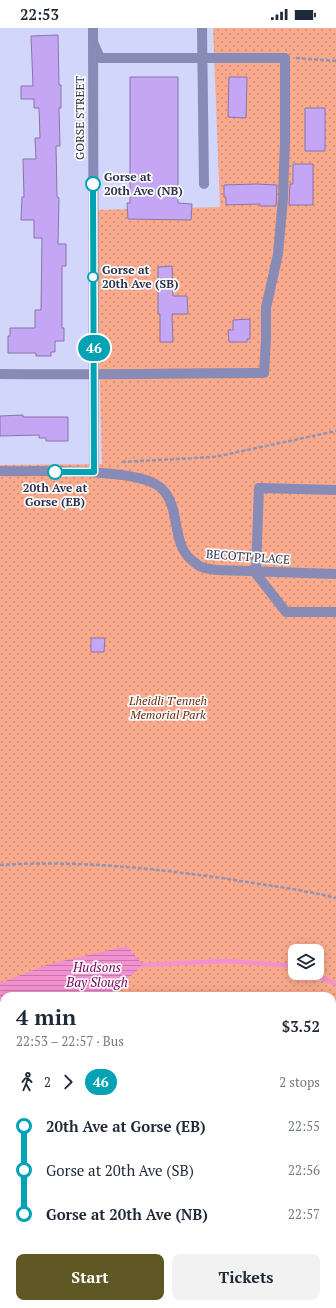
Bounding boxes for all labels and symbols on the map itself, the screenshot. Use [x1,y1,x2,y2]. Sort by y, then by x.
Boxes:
street label: GORSE STREET [72,75,87,160]
place label: Gorse at 20th Ave (NB) [104,169,183,198]
marker: Gorse at 20th Ave (NB) [85,176,101,192]
place label: Gorse at 20th Ave (SB) [102,262,178,291]
marker: Gorse at 20th Ave (SB) [87,271,99,283]
line badge: 46 [76,335,112,361]
marker: 20th Ave at Gorse (EB) [47,464,63,480]
place label: 20th Ave at Gorse (EB) [23,480,87,509]
street label: BECOTT PLACE [206,546,291,567]
park label: Lheidli T'enneh Memorial Park [128,693,207,722]
water label: Hudsons Bay Slough [65,958,128,991]

